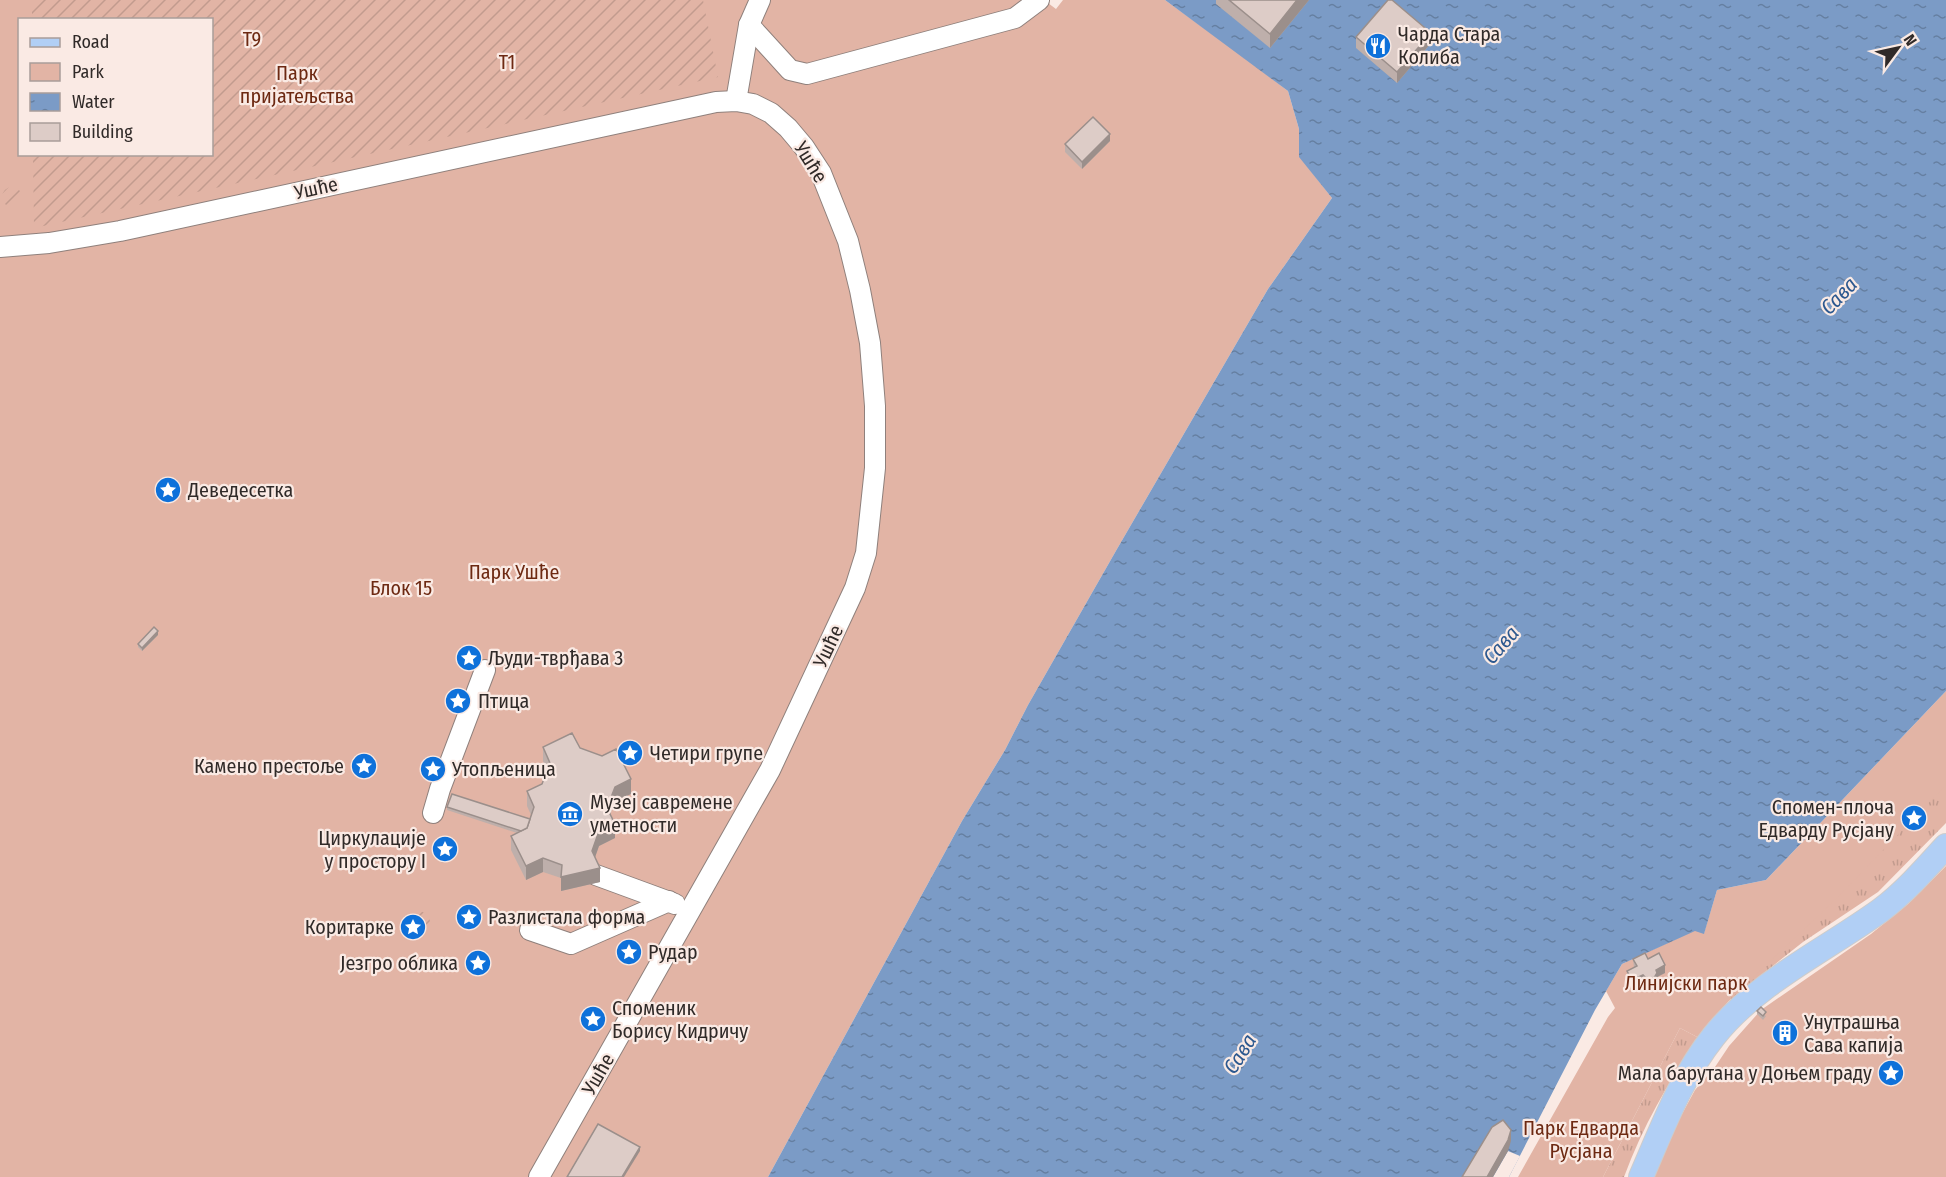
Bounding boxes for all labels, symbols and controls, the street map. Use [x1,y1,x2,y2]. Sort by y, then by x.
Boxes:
legend [18,18,213,156]
north arrow [1868,18,1928,78]
place label: Чарда Стара Колиба [1398,22,1500,69]
park label: Т9 [243,27,261,51]
text: Road [72,31,109,53]
restaurant icon: Чарда Стара Колиба [1363,31,1393,61]
text: N [1900,31,1921,49]
park label: Т1 [499,50,515,74]
text: Park [72,61,105,83]
park label: Парк пријатељства [240,61,354,108]
text: Water [72,91,115,113]
text: Building [72,121,133,143]
street label: Ушће [789,136,833,187]
street label: Ушће [291,172,340,205]
water label: Сава [1815,272,1863,320]
place icon: Деведесетка [153,475,183,505]
place label: Деведесетка [187,478,293,502]
park label: Парк Ушће [469,560,559,584]
park label: Блок 15 [370,576,432,600]
street label: Ушће [807,621,848,672]
water label: Сава [1477,621,1525,669]
place icon: Људи-тврђава 3 [454,643,484,673]
place label: Људи-тврђава 3 [488,646,623,670]
place icon: Птица [443,686,473,716]
place label: Птица [478,689,529,713]
place icon: Четири групе [615,738,645,768]
place label: Четири групе [650,741,763,765]
place icon: Камено престоље [349,751,379,781]
place label: Камено престоље [194,754,344,778]
place icon: Утопљеница [418,754,448,784]
place label: Утопљеница [451,757,556,781]
place label: Музеј савремене уметности [590,790,733,837]
place label: Спомен-плоча Едварду Русјану [1759,795,1894,842]
museum icon: Музеј савремене уметности [555,799,585,829]
place icon: Спомен-плоча Едварду Русјану [1899,803,1929,833]
place label: Циркулације у простору I [318,826,426,873]
place icon: Циркулације у простору I [430,834,460,864]
place icon: Разлистала форма [454,902,484,932]
place label: Разлистала форма [488,905,645,929]
place icon: Коритарке [398,912,428,942]
place label: Коритарке [305,915,394,939]
place icon: Рудар [614,937,644,967]
place label: Рудар [648,940,698,964]
place icon: Језгро облика [463,948,493,978]
place label: Језгро облика [340,951,458,975]
park label: Линијски парк [1625,971,1748,995]
place label: Споменик Борису Кидричу [612,996,748,1043]
place icon: Споменик Борису Кидричу [578,1004,608,1034]
place label: Унутрашња Сава капија [1803,1010,1903,1057]
building icon: Унутрашња Сава капија [1770,1018,1800,1048]
water label: Сава [1218,1029,1262,1079]
street label: Ушће [576,1049,619,1100]
place icon: Мала барутана у Доњем граду [1876,1058,1906,1088]
place label: Мала барутана у Доњем граду [1618,1061,1872,1085]
park label: Парк Едварда Русјана [1523,1116,1639,1163]

